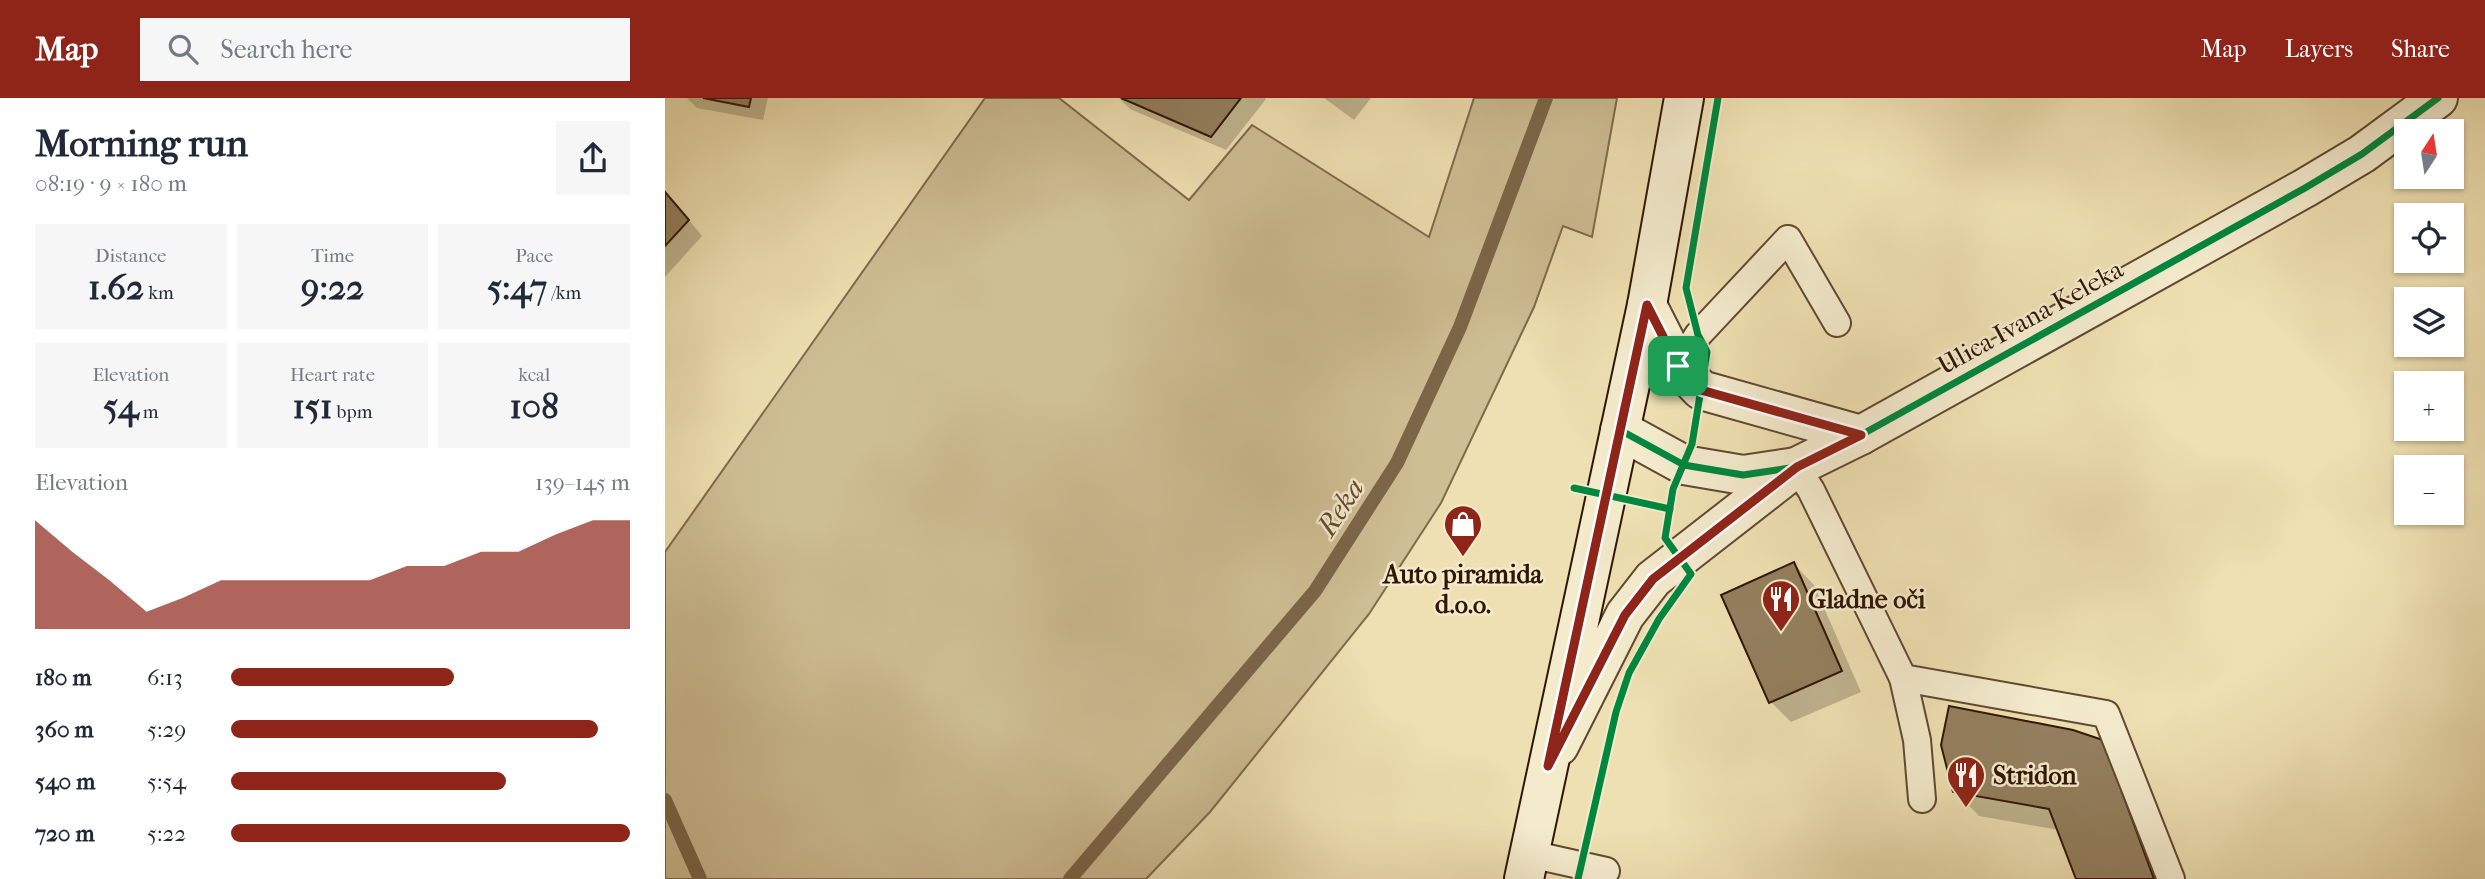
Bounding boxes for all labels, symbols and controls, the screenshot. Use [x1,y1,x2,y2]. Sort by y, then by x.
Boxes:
search box [140,18,630,81]
text: Map [35,30,98,69]
icon: search [164,30,202,68]
text: Search here [220,34,352,65]
text: Map [2201,35,2247,63]
text: Layers [2285,35,2353,63]
text: Share [2391,35,2450,63]
north arrow [2394,119,2464,189]
map controls [2394,119,2464,525]
text: Morning run [35,121,248,166]
button: share [556,121,630,195]
text: 08:19 · 9 × 180 m [35,170,187,197]
button: locate [2394,203,2464,273]
text: Distance [95,245,167,267]
text: Time [311,245,354,267]
text: Pace [515,245,553,267]
street label: Ulica Ivana Keleka [1932,253,2129,381]
text: 1.62 [88,267,144,308]
text: 9:22 [301,267,364,308]
text: 5:47 [487,267,547,308]
text: km [144,282,174,304]
text: /km [547,282,581,304]
button: layers [2394,287,2464,357]
pin [1648,336,1708,396]
icon: arrive [1659,347,1697,385]
text: Elevation [92,364,169,386]
text: Heart rate [290,364,375,386]
text: kcal [518,364,550,386]
button: + [2394,371,2464,441]
text: 54 [103,386,139,427]
text: 151 [292,386,332,427]
text: 108 [510,386,559,427]
text: m [139,401,159,423]
text: bpm [332,401,373,423]
button: − [2394,455,2464,525]
text: Elevation [35,469,128,496]
text: 139–145 m [535,469,630,496]
water label: Reka [1309,473,1371,543]
shop icon: Auto piramida d.o.o. [1442,503,1484,558]
place label: Auto piramida d.o.o. [1381,559,1544,620]
restaurant icon: Gladne oči [1760,578,1802,633]
place label: Gladne oči [1808,584,1926,615]
text: 180 m [35,664,92,691]
text: 6:13 [147,664,183,691]
text: 360 m [35,716,94,743]
text: 5:29 [147,716,186,743]
restaurant icon: Stridon [1945,754,1987,809]
place label: Stridon [1993,760,2077,791]
text: 540 m [35,768,95,795]
text: 5:54 [147,768,186,795]
text: 720 m [35,820,95,847]
text: 5:22 [147,820,186,847]

